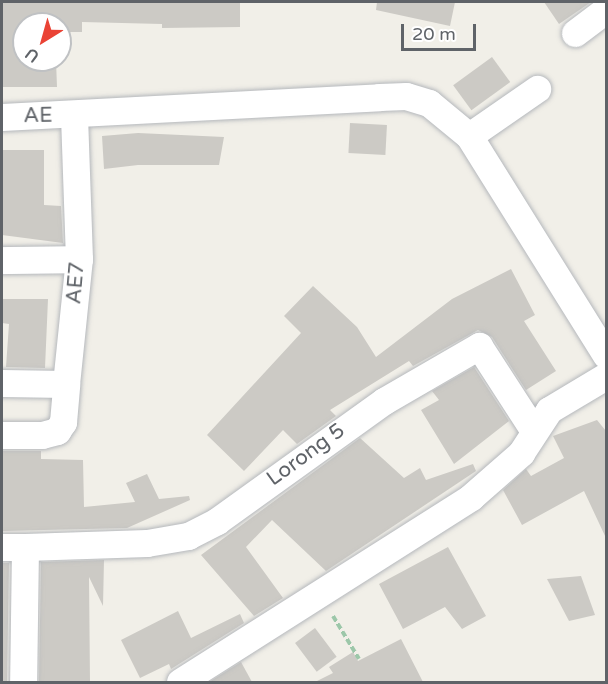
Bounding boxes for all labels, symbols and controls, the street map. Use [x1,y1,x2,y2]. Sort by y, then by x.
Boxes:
north arrow [12,12,72,72]
scale bar [404,12,479,50]
text: 20 m [412,23,456,45]
text: U [22,43,43,66]
street label: AE [23,103,53,129]
street label: AE7 [62,261,90,305]
street label: Lorong 5 [262,418,350,492]

